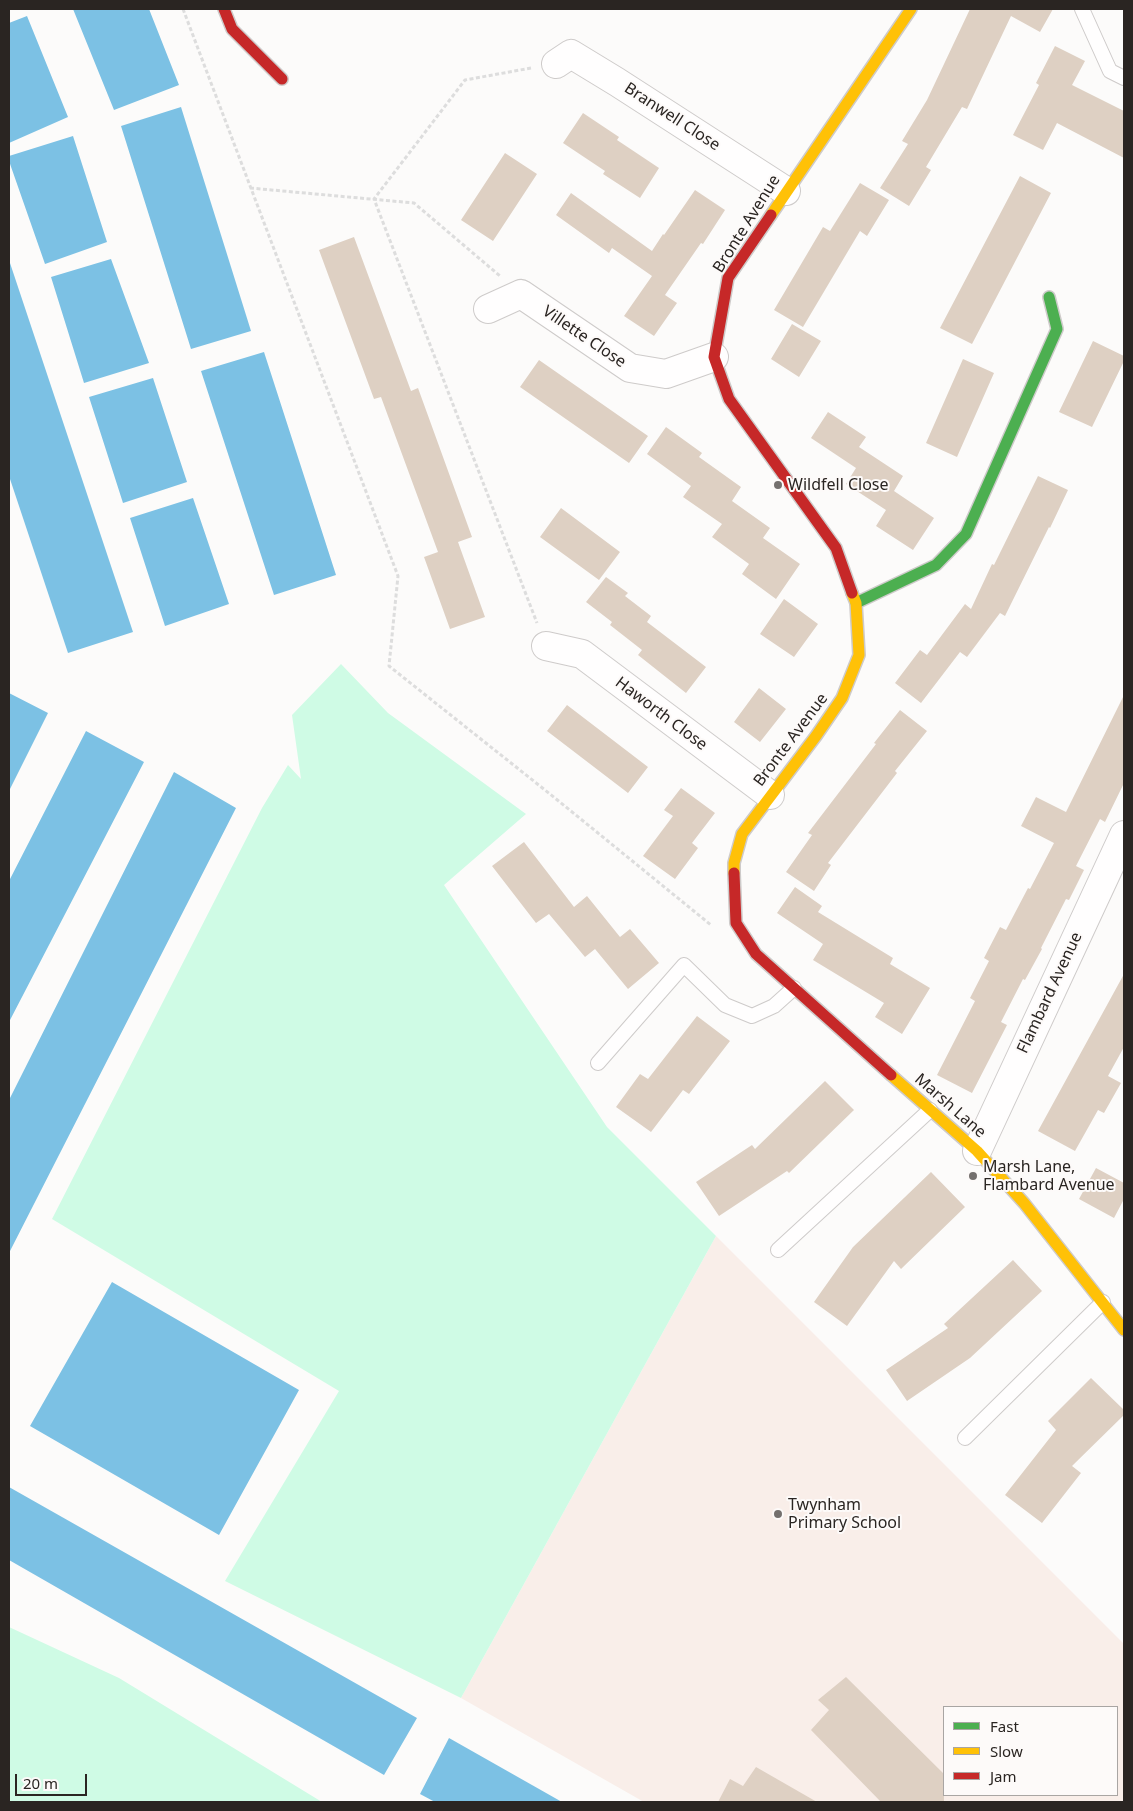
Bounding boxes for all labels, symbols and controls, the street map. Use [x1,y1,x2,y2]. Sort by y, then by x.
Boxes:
street label: Branwell Close [621,79,723,155]
street label: Bronte Avenue [709,172,785,276]
street label: Villette Close [539,302,629,372]
place label: Wildfell Close [788,475,889,495]
marker: Wildfell Close [772,479,784,491]
street label: Haworth Close [611,673,711,755]
street label: Bronte Avenue [750,690,832,790]
street label: Flambard Avenue [1013,929,1087,1057]
street label: Marsh Lane [910,1070,990,1142]
place label: Marsh Lane, Flambard Avenue [983,1157,1115,1195]
marker: Marsh Lane, Flambard Avenue [967,1170,979,1182]
place label: Twynham Primary School [788,1495,901,1533]
marker: Twynham Primary School [772,1508,784,1520]
legend [943,1706,1118,1796]
text: Fast [990,1716,1019,1736]
text: Slow [990,1741,1023,1761]
scale bar [18,1764,90,1796]
text: Jam [990,1766,1017,1786]
text: 20 m [23,1773,58,1793]

